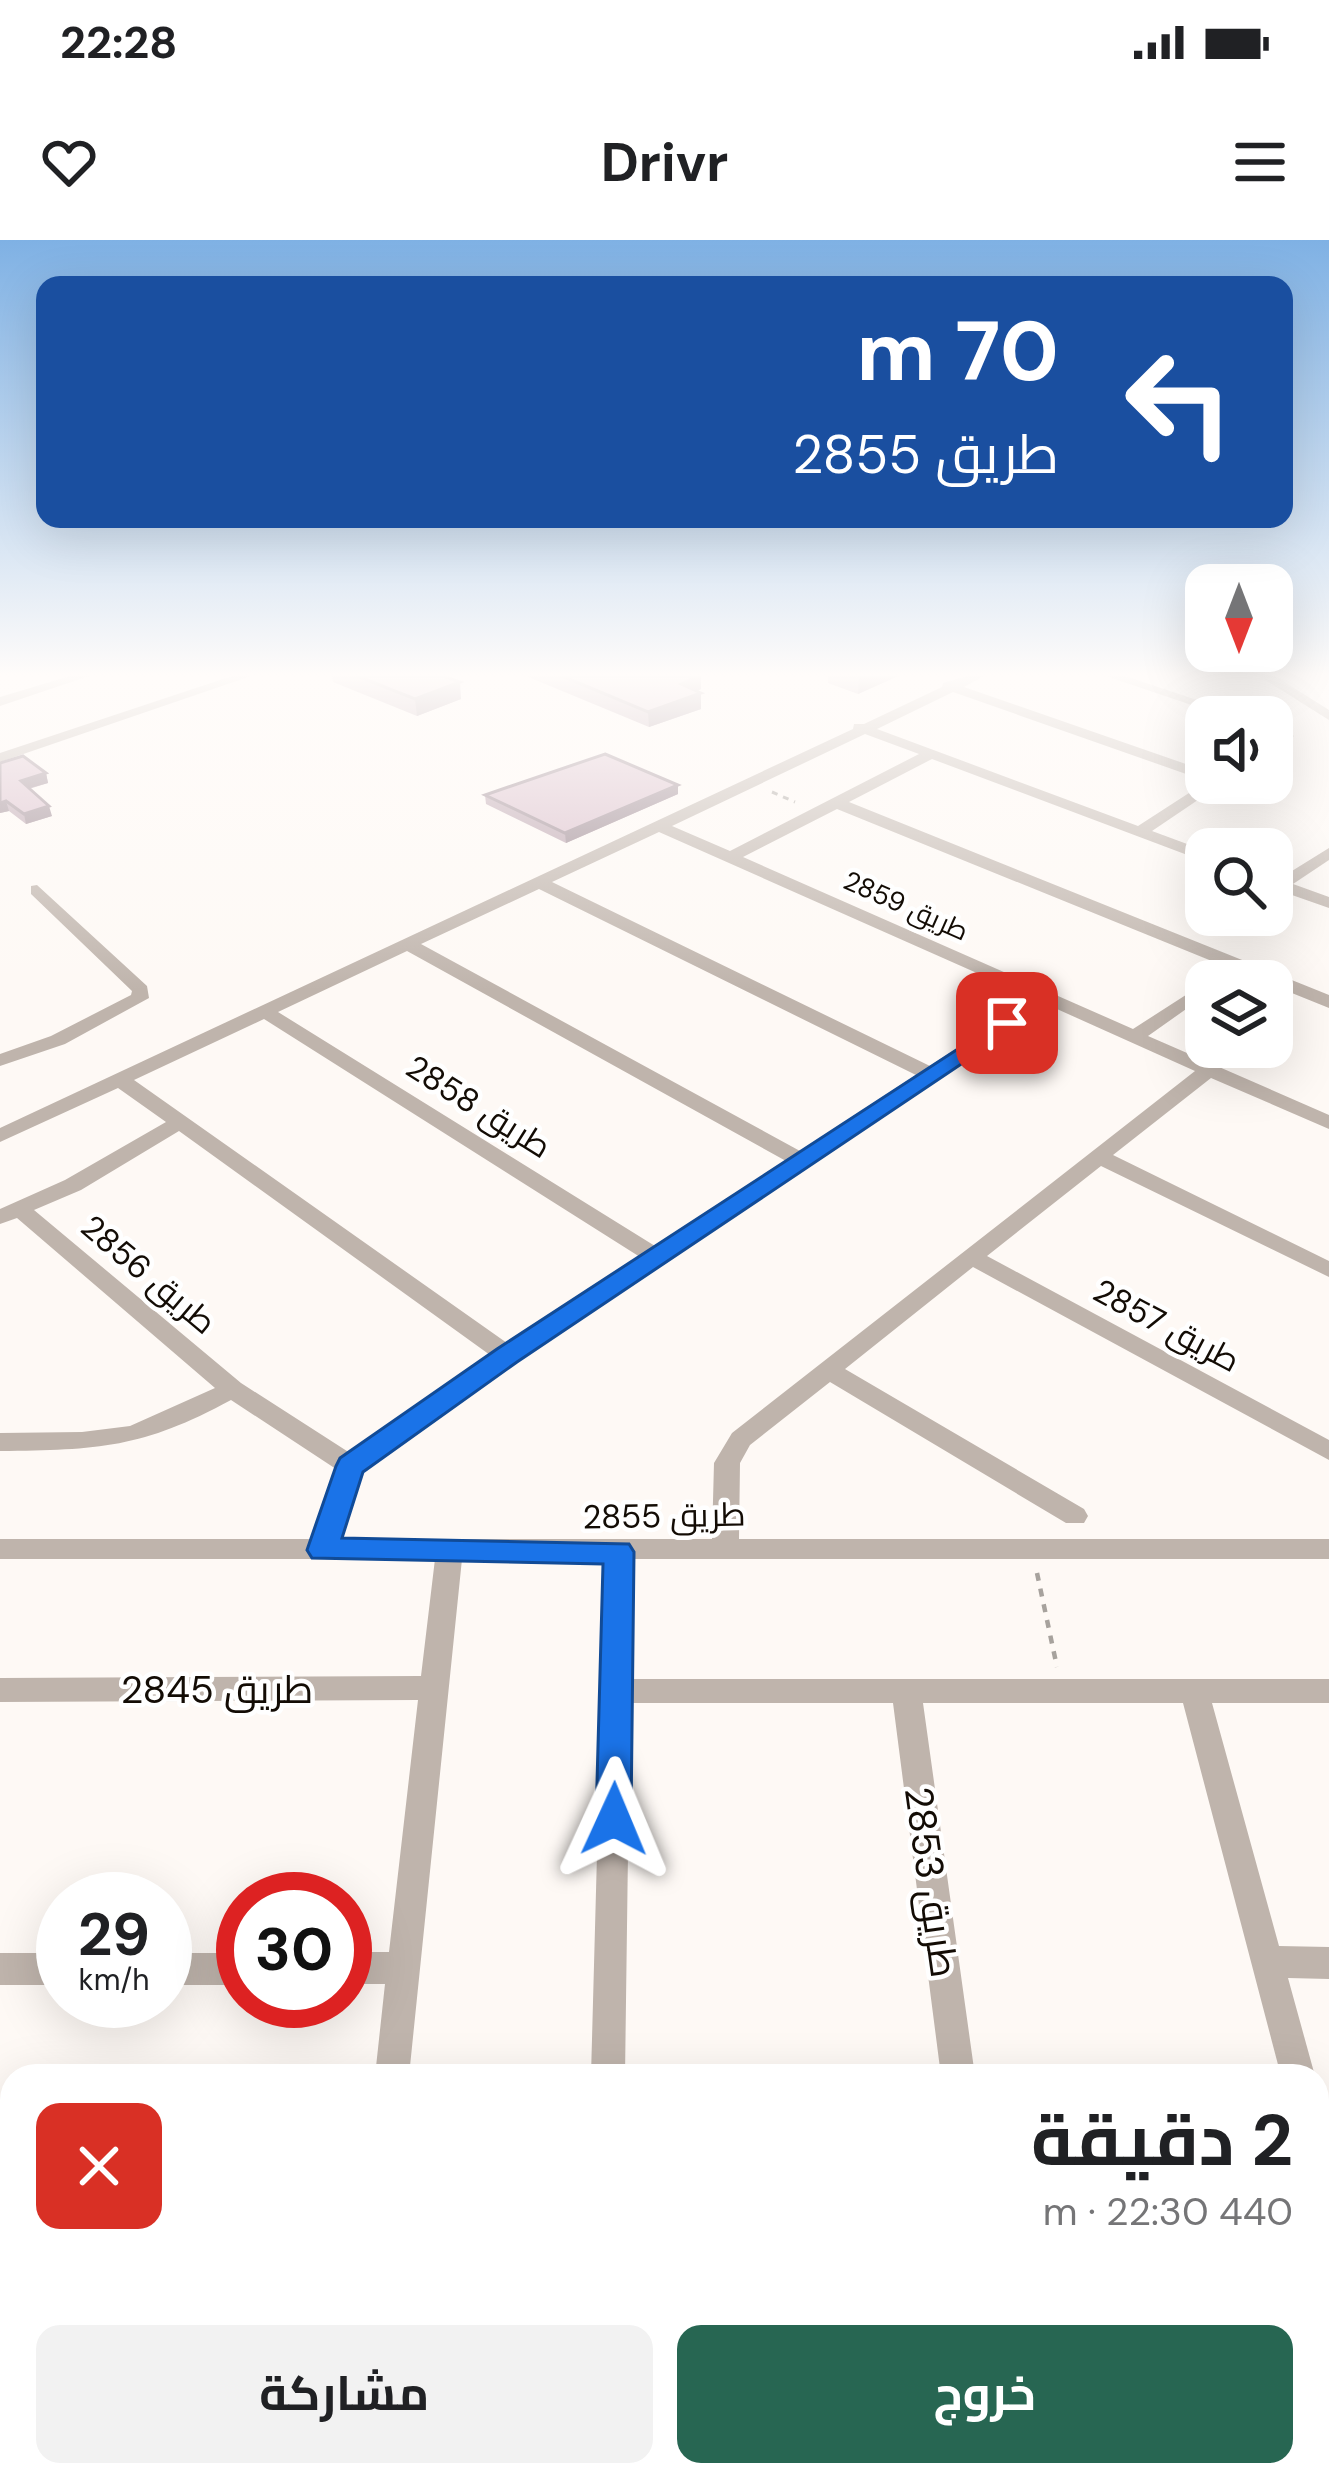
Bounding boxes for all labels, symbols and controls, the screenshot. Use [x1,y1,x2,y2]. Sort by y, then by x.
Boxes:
text: 22:28 [60,13,178,72]
text: Drivr [601,127,728,198]
icon: heart [36,129,102,195]
icon: menu [1227,129,1293,195]
text: 70 m [856,297,1059,406]
icon: left [1101,324,1257,480]
text: طريق 2855 [792,419,1059,490]
north arrow [1185,564,1293,672]
map controls [1185,564,1293,1068]
button: sound [1185,696,1293,804]
button: search [1185,828,1293,936]
street label: طريق 2859 [838,862,974,949]
button: layers [1185,960,1293,1068]
pin [956,972,1058,1074]
icon: arrive [974,990,1040,1056]
street label: طريق 2858 [398,1045,559,1168]
street label: طريق 2856 [72,1205,225,1343]
street label: طريق 2857 [1086,1269,1247,1382]
street label: طريق 2855 [582,1493,746,1538]
street label: طريق 2845 [121,1664,313,1715]
position arrow [551,1756,677,1882]
street label: طريق 2853 [893,1784,970,1981]
speed limit sign: 30 [216,1872,372,2028]
text: 29 [78,1895,150,1974]
text: km/h [79,1960,149,1999]
text: 2 دقيقة [1031,2094,1293,2187]
button: close [36,2103,162,2229]
text: 440 m · 22:30 [1043,2186,1293,2237]
button: مشاركة [36,2325,653,2463]
button: خروج [677,2325,1293,2463]

